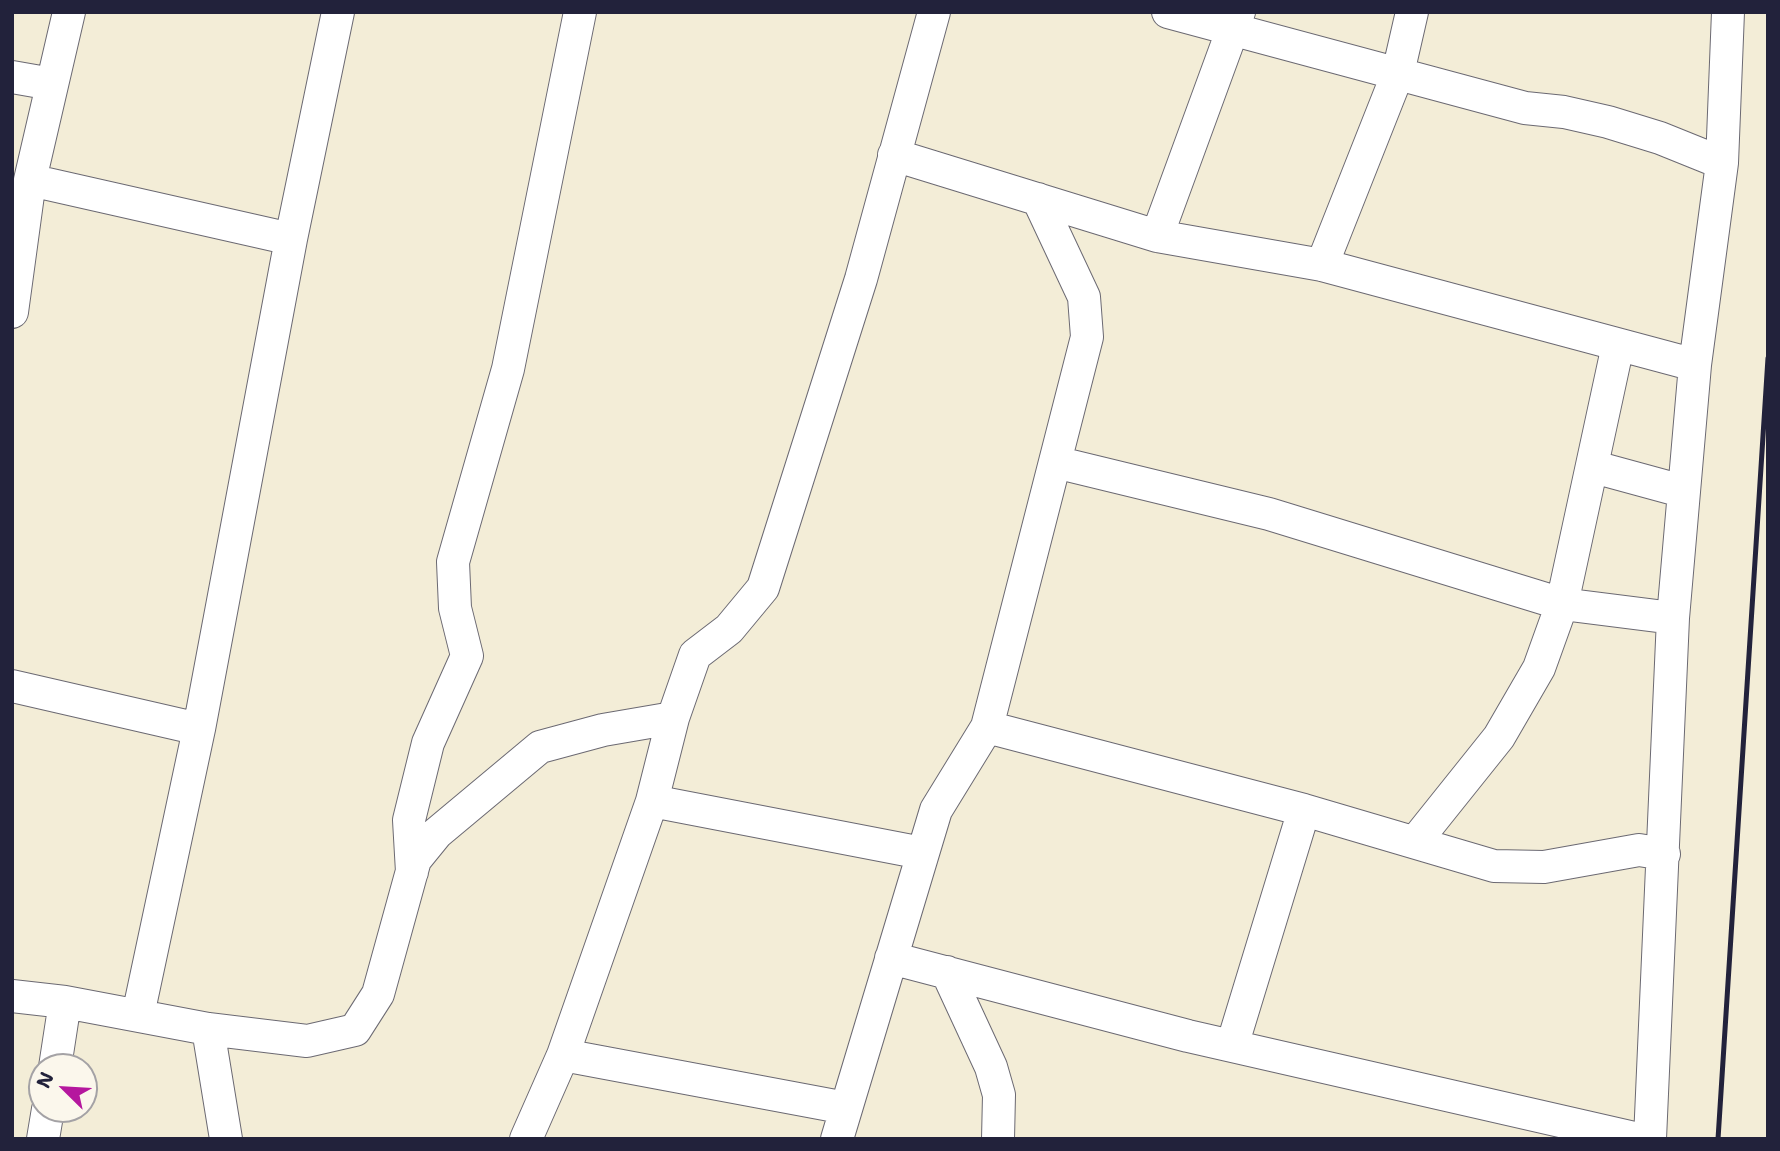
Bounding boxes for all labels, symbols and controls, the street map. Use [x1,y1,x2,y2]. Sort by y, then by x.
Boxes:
north arrow [28,1053,98,1123]
text: N [31,1068,60,1092]

